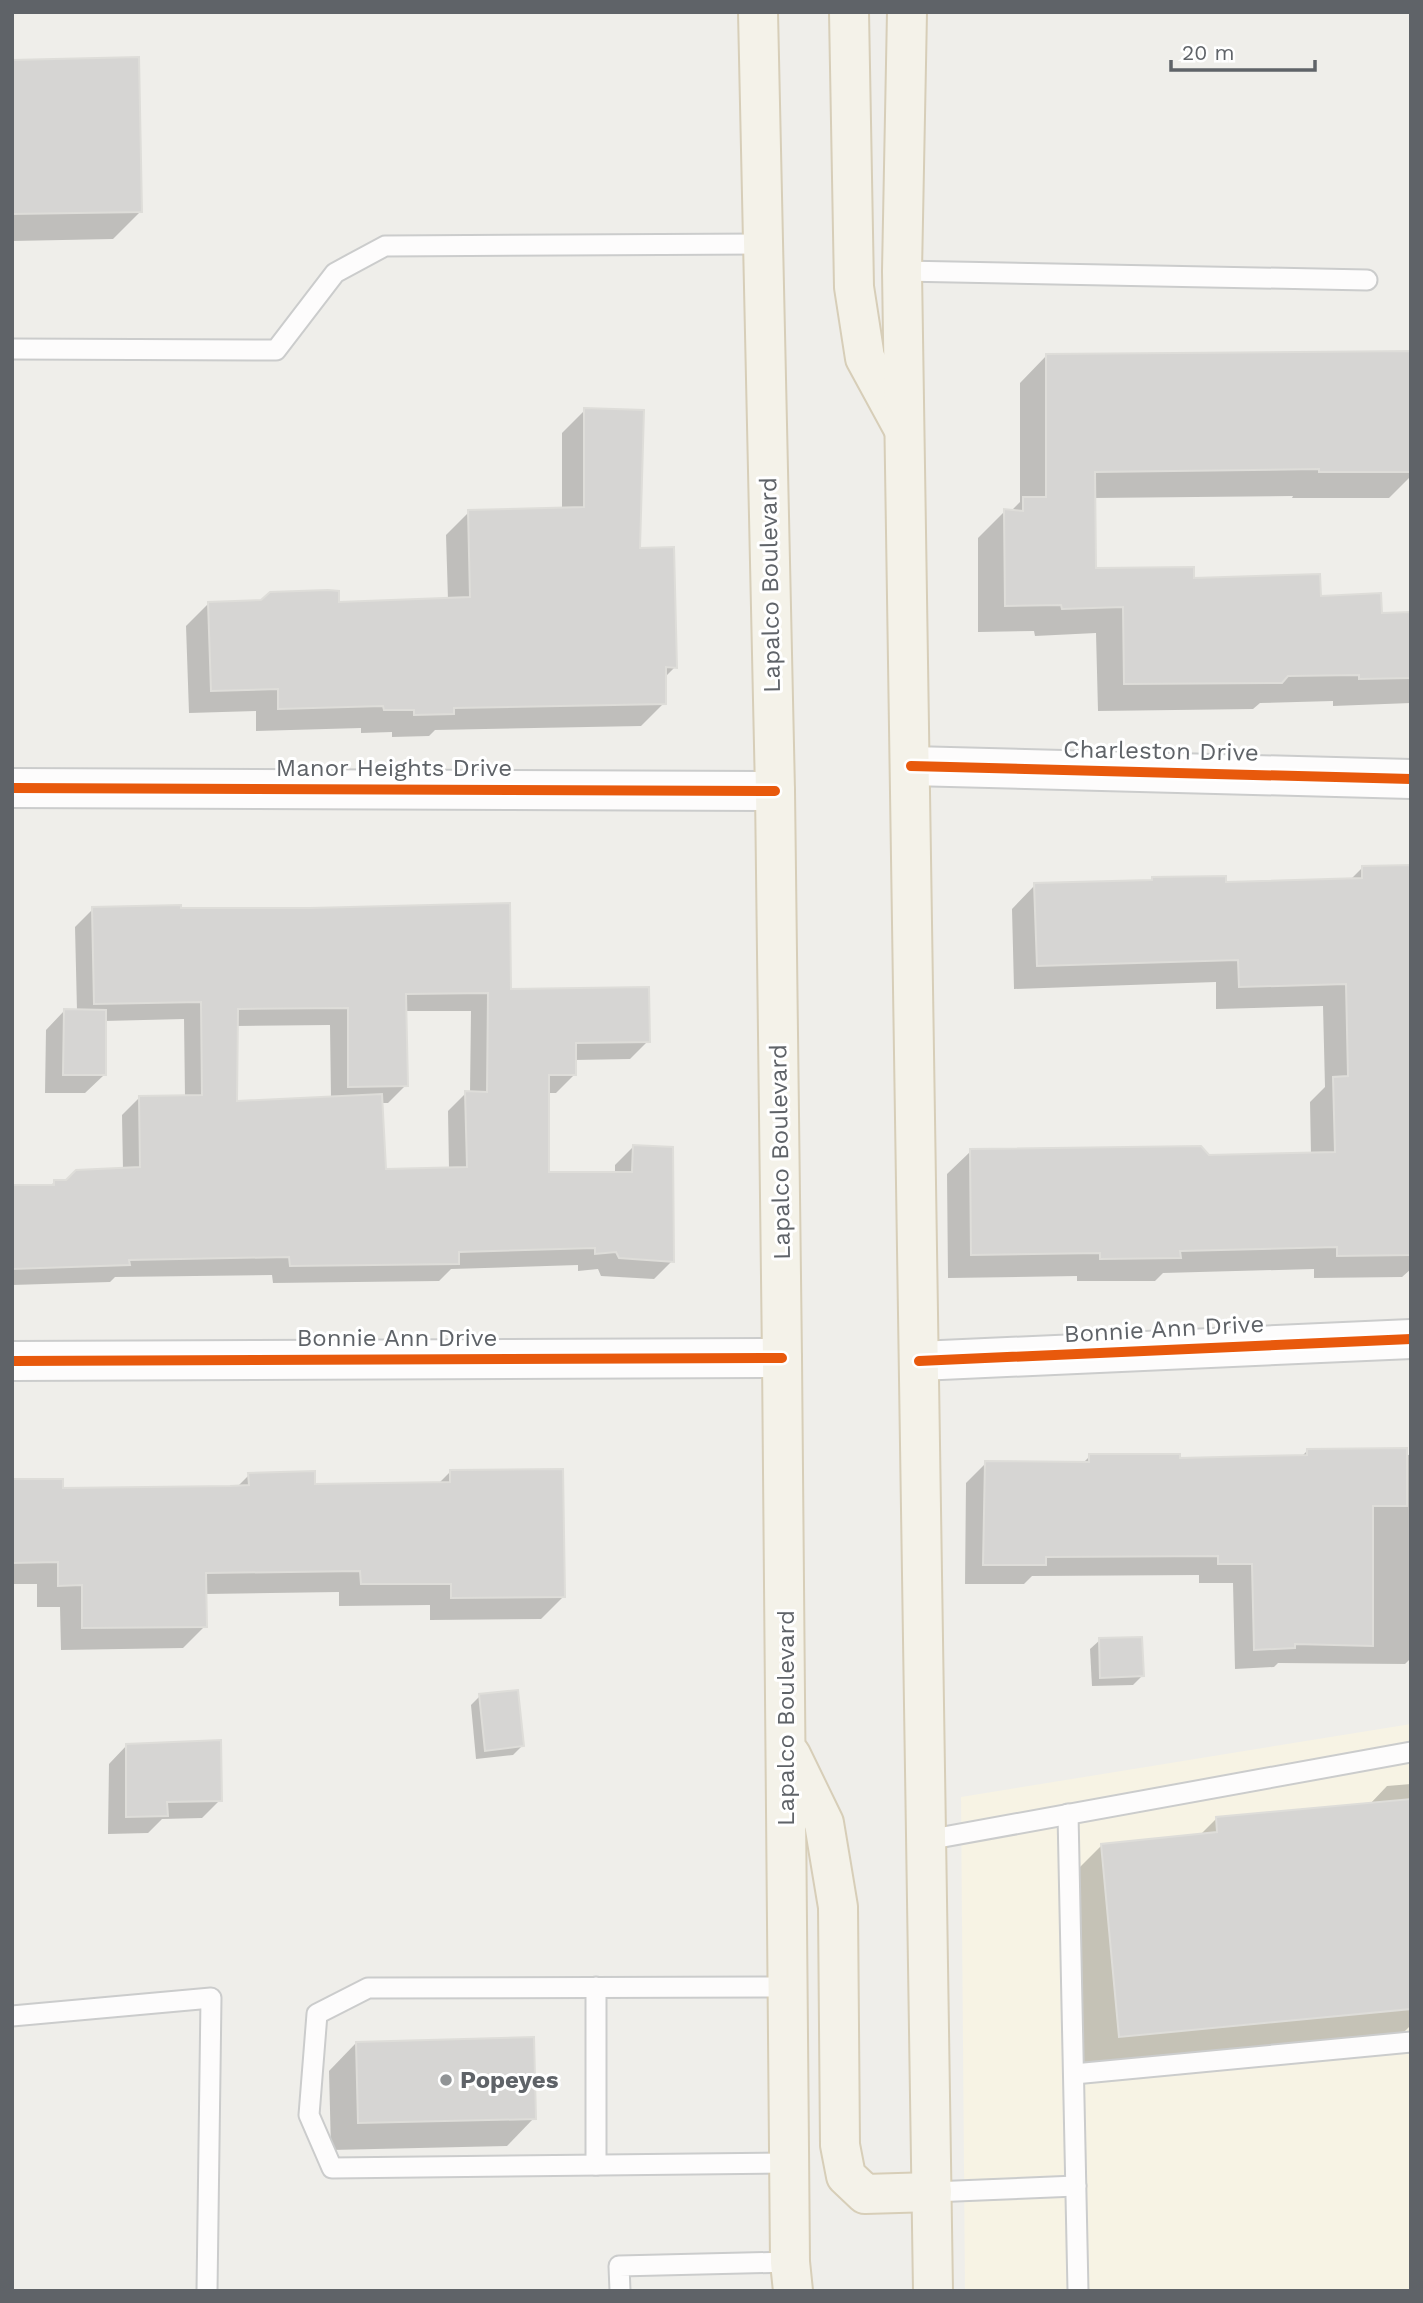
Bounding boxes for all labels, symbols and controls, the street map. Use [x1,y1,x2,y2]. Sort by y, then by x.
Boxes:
scale bar [1171,28,1314,72]
text: 20 m [1182,40,1234,65]
street label: Lapalco Boulevard [754,477,786,693]
street label: Charleston Drive [1063,735,1259,767]
street label: Manor Heights Drive [276,754,512,782]
street label: Lapalco Boulevard [764,1044,796,1260]
street label: Bonnie Ann Drive [1063,1310,1265,1348]
street label: Bonnie Ann Drive [297,1324,497,1352]
street label: Lapalco Boulevard [772,1610,800,1826]
place label: Popeyes [460,2066,559,2094]
marker: Popeyes [438,2072,454,2088]

